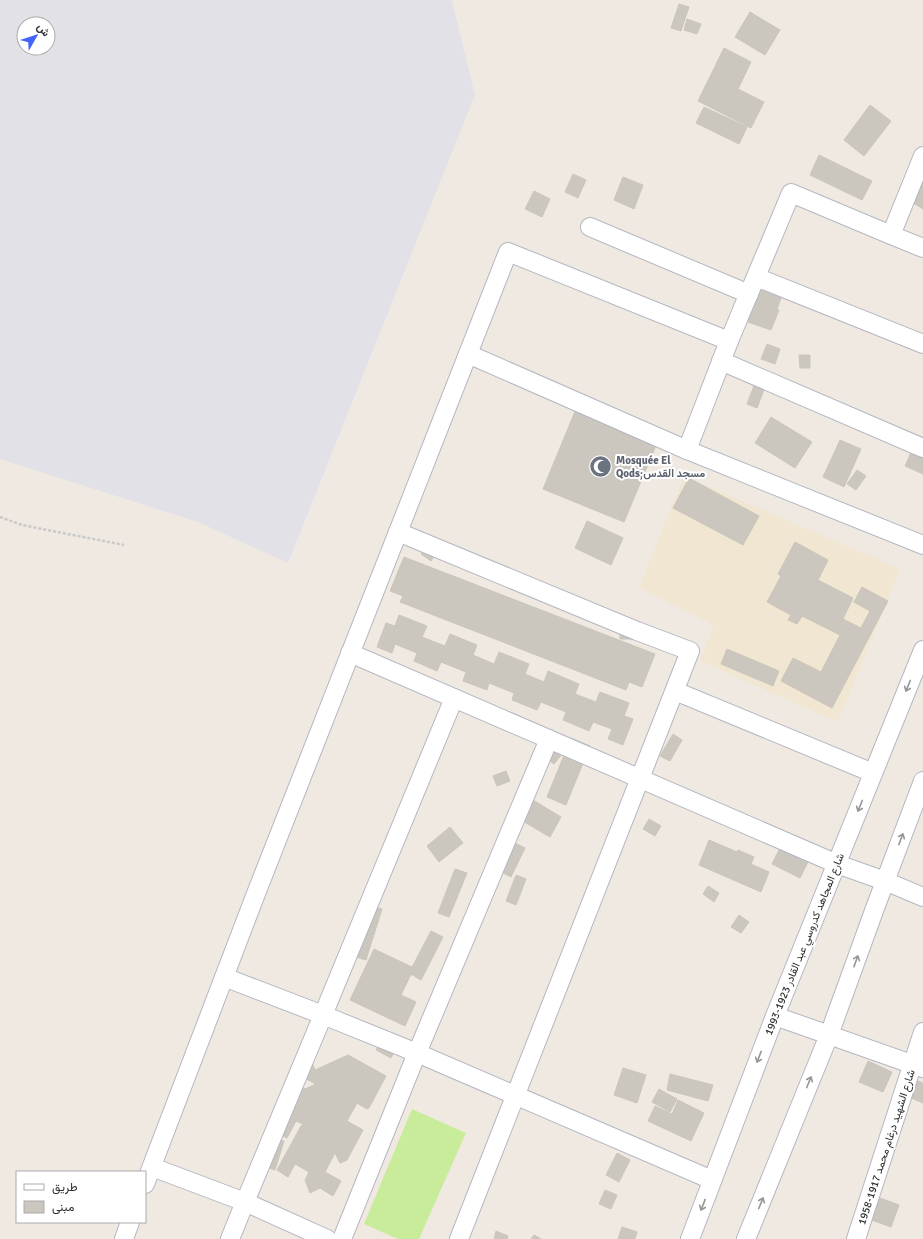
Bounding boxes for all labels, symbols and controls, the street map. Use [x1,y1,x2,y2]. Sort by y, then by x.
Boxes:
north arrow [16,16,56,56]
text: ش [34,21,53,39]
mosque icon: Mosquée El Qods;مسجد القدس [587,453,613,479]
place label: Mosquée El Qods;مسجد القدس [616,454,705,480]
one-way arrow [904,679,912,691]
one-way arrow [855,800,863,812]
one-way arrow [898,834,906,846]
street label: شارع المجاهد كدروسي عبد القادر 1923-1993 [762,851,850,1038]
one-way arrow [852,955,860,967]
one-way arrow [755,1050,763,1062]
street label: شارع الشهيد درغام محمد 1917-1958 [855,1068,919,1227]
one-way arrow [806,1077,814,1089]
legend [16,1171,146,1223]
text: طريق [52,1180,78,1195]
one-way arrow [757,1197,765,1209]
one-way arrow [698,1198,706,1210]
text: مبنى [52,1200,74,1215]

